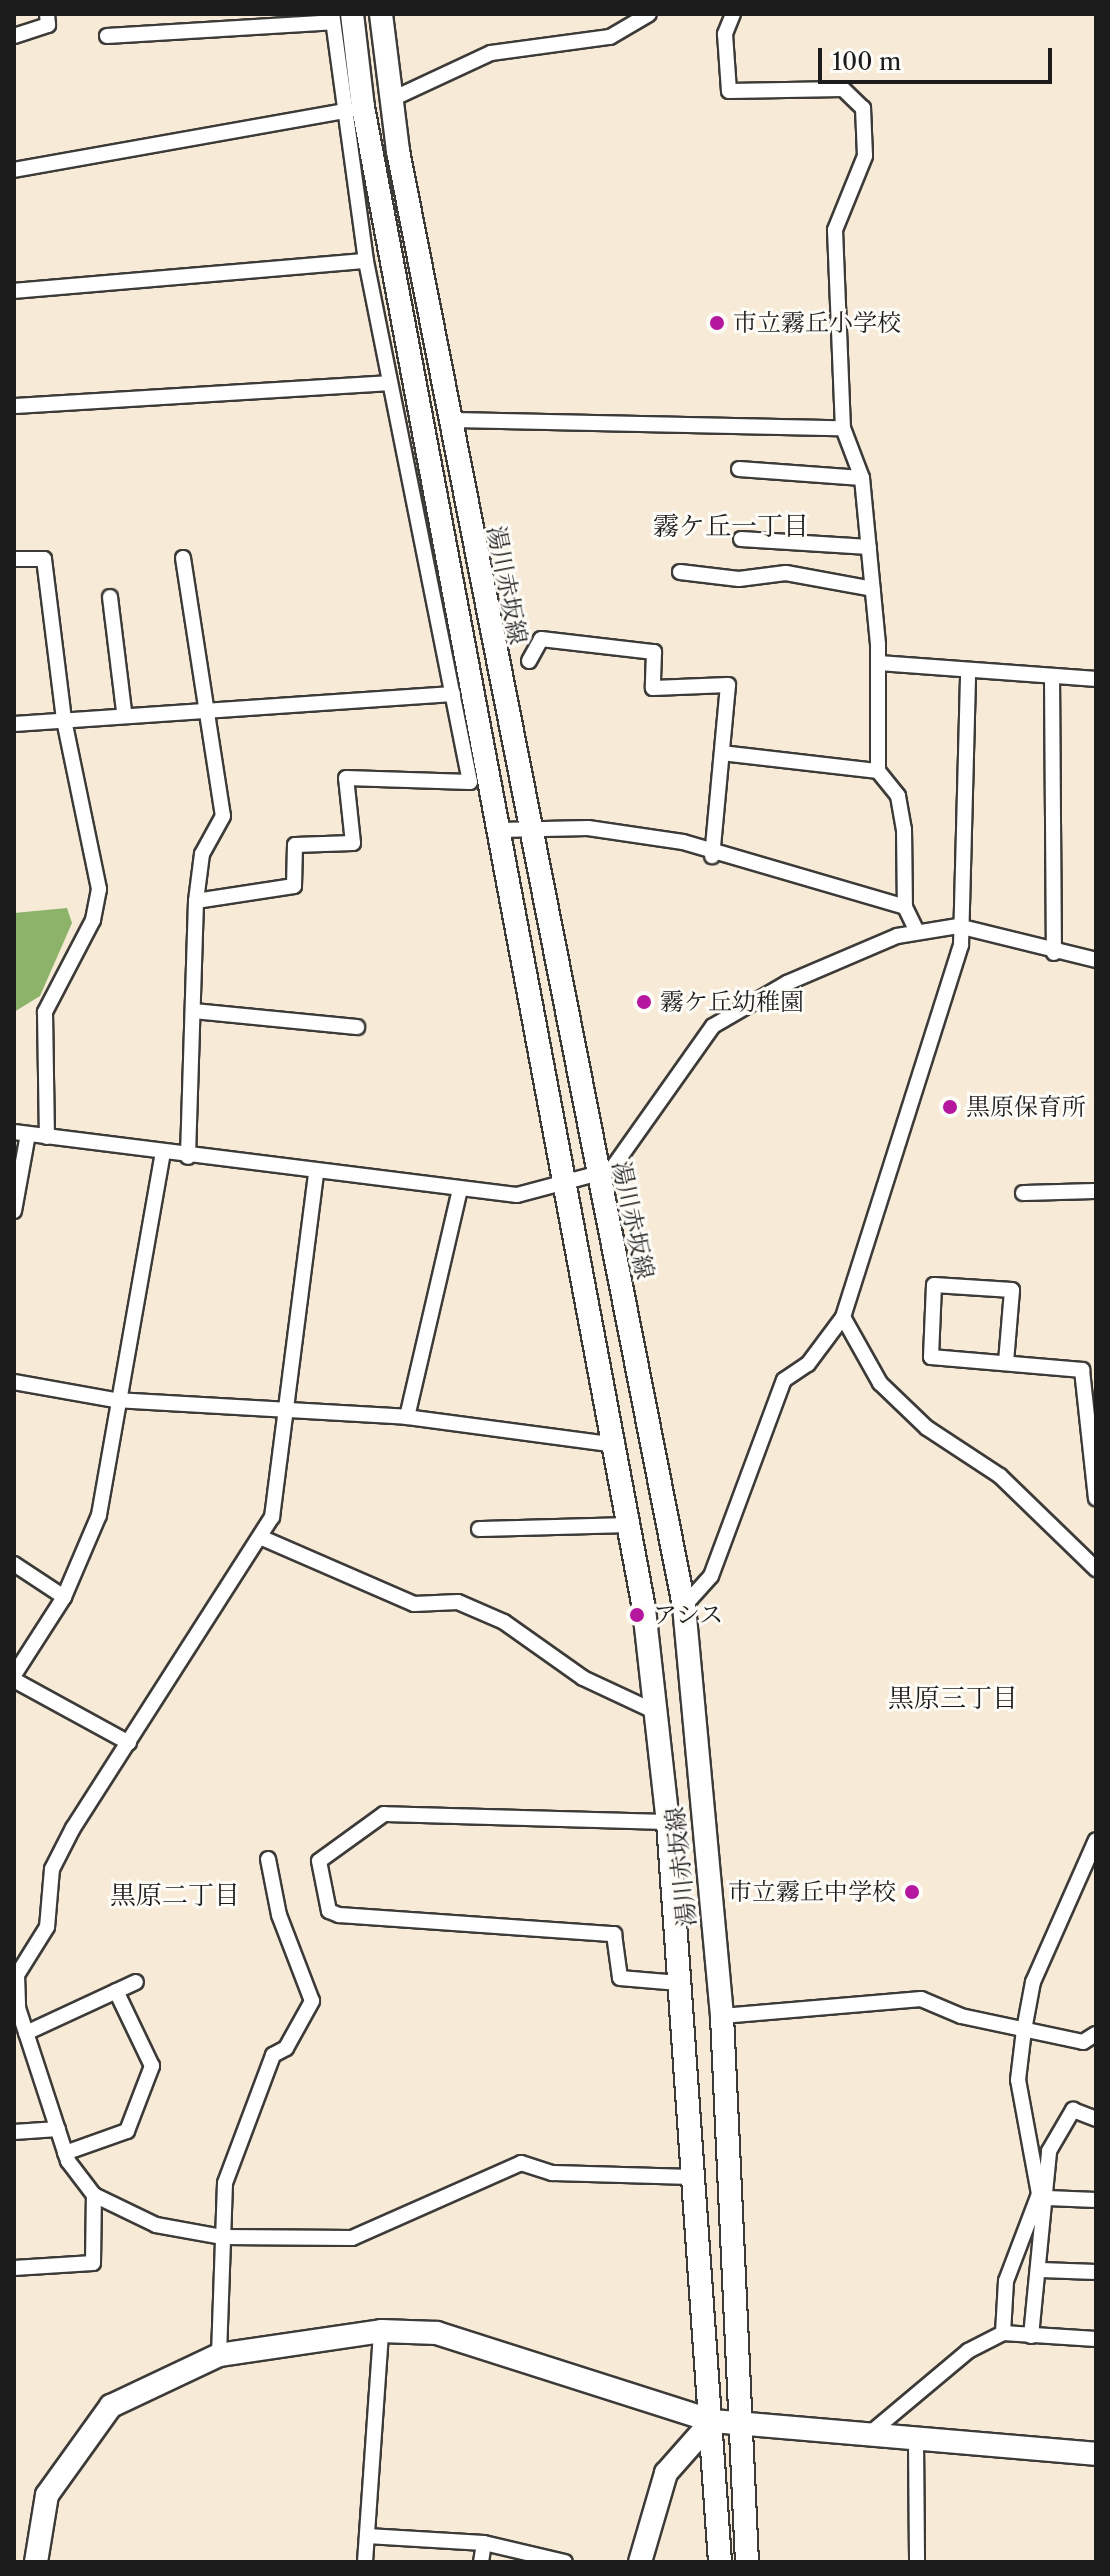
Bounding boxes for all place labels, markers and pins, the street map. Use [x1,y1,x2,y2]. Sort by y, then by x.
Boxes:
place label: 市立霧丘小学校 [733,309,901,337]
marker: 市立霧丘小学校 [708,314,726,332]
place label: 霧ケ丘幼稚園 [660,988,804,1016]
marker: 霧ケ丘幼稚園 [635,993,653,1011]
place label: 黒原保育所 [966,1093,1086,1121]
marker: 黒原保育所 [941,1098,959,1116]
place label: アシス [653,1601,725,1629]
marker: アシス [628,1606,646,1624]
place label: 市立霧丘中学校 [728,1878,896,1906]
marker: 市立霧丘中学校 [903,1883,921,1901]

